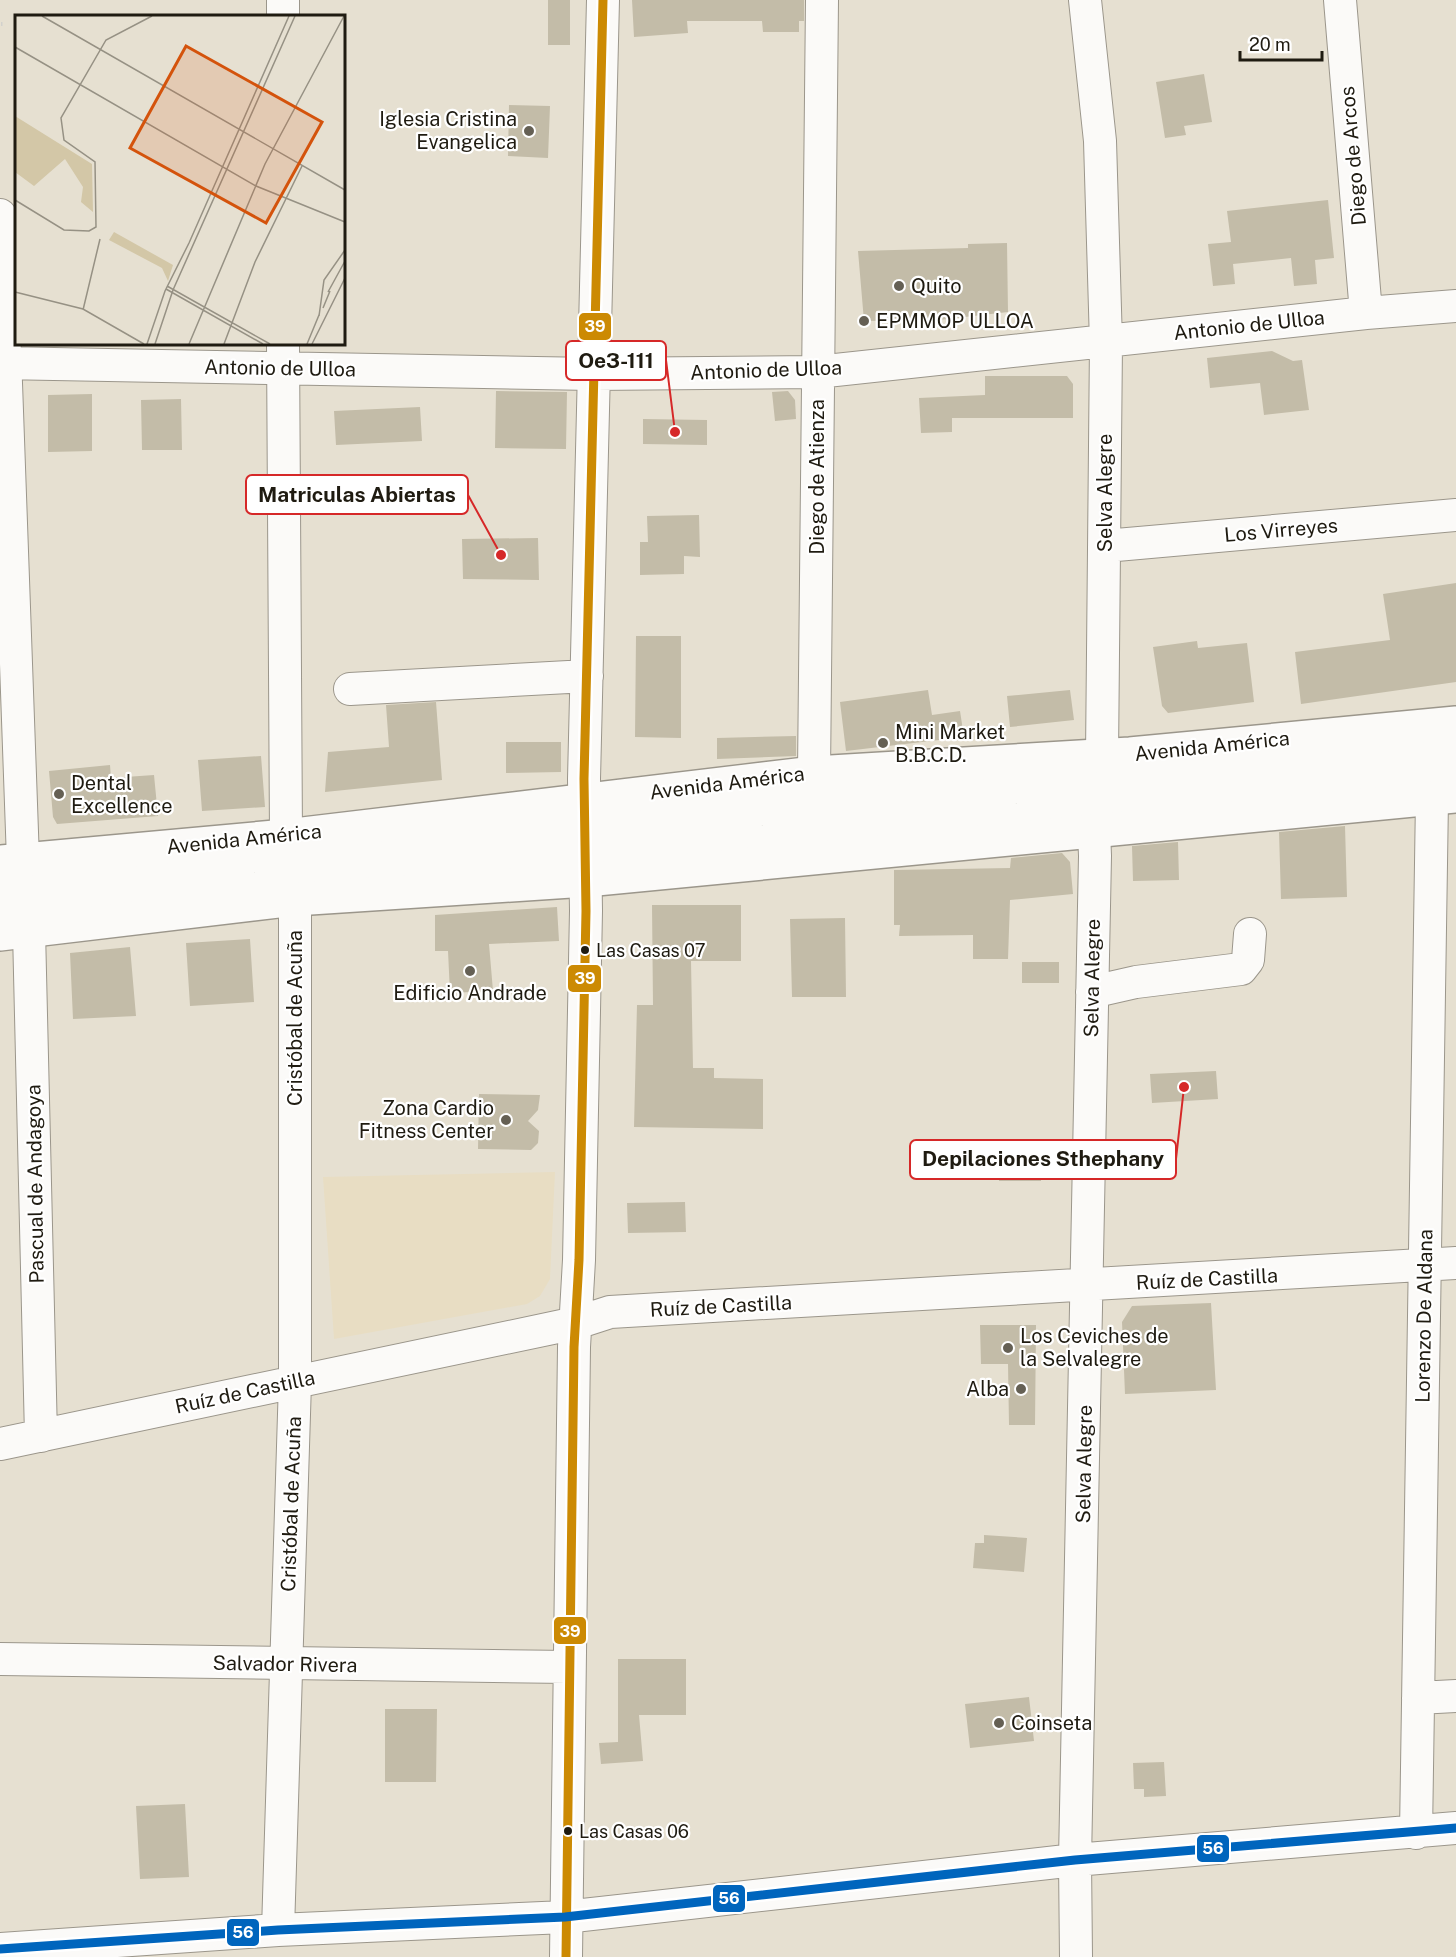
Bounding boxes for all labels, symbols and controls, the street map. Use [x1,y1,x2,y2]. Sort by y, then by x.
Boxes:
inset map [15,15,345,345]
scale bar [1240,24,1322,62]
text: 20 m [1249,34,1291,55]
street label: Diego de Arcos [1335,85,1371,227]
place label: Iglesia Cristina Evangelica [379,107,517,154]
marker: Iglesia Cristina Evangelica [522,124,536,138]
place label: Quito [911,274,961,298]
marker: Quito [892,279,906,293]
street label: Antonio de Ulloa [1172,305,1326,345]
place label: EPMMOP ULLOA [876,309,1034,333]
line badge: 39 [578,312,612,341]
marker: EPMMOP ULLOA [857,314,871,328]
text: 39 [584,317,606,336]
callout: Oe3-111 [566,341,666,380]
text: Oe3-111 [578,348,654,373]
street label: Antonio de Ulloa [204,355,356,381]
street label: Antonio de Ulloa [690,355,842,385]
street label: Diego de Atienza [805,399,829,555]
street label: Selva Alegre [1093,434,1117,552]
callout: Matriculas Abiertas [246,475,468,514]
text: Matriculas Abiertas [258,482,456,507]
street label: Los Virreyes [1223,513,1339,547]
place label: Mini Market B.B.C.D. [895,720,1005,767]
street label: Avenida América [1133,726,1291,766]
marker: Mini Market B.B.C.D. [876,736,890,750]
street label: Avenida América [648,762,806,804]
place label: Dental Excellence [71,771,173,818]
marker: Dental Excellence [52,787,66,801]
street label: Avenida América [165,819,323,859]
street label: Selva Alegre [1079,918,1105,1038]
street label: Cristóbal de Acuña [283,930,307,1106]
place label: Las Casas 07 [596,940,705,961]
marker: Las Casas 07 [579,944,591,956]
marker: Edificio Andrade [463,964,477,978]
line badge: 39 [567,964,602,993]
text: 39 [574,969,596,988]
place label: Edificio Andrade [393,981,547,1005]
street label: Pascual de Andagoya [21,1084,49,1284]
place label: Zona Cardio Fitness Center [359,1096,494,1143]
marker: Zona Cardio Fitness Center [499,1113,513,1127]
callout: Depilaciones Sthephany [910,1140,1176,1179]
text: Depilaciones Sthephany [922,1146,1164,1171]
street label: Lorenzo De Aldana [1410,1229,1438,1403]
street label: Ruíz de Castilla [1135,1263,1279,1295]
street label: Ruíz de Castilla [649,1290,793,1322]
place label: Los Ceviches de la Selvalegre [1020,1324,1169,1371]
marker: Los Ceviches de la Selvalegre [1001,1341,1015,1355]
street label: Ruíz de Castilla [173,1365,317,1419]
place label: Alba [966,1377,1009,1401]
marker: Alba [1014,1382,1028,1396]
street label: Selva Alegre [1071,1404,1097,1524]
street label: Cristóbal de Acuña [276,1416,306,1592]
line badge: 39 [553,1616,587,1645]
text: 39 [559,1622,581,1641]
street label: Salvador Rivera [212,1651,358,1677]
place label: Coinseta [1011,1711,1092,1735]
marker: Coinseta [992,1716,1006,1730]
place label: Las Casas 06 [579,1821,689,1842]
marker: Las Casas 06 [562,1825,574,1837]
line badge: 56 [1196,1834,1230,1863]
text: 56 [1202,1839,1224,1858]
line badge: 56 [712,1884,746,1913]
text: 56 [718,1889,740,1908]
line badge: 56 [226,1918,260,1947]
text: 56 [232,1923,254,1942]

